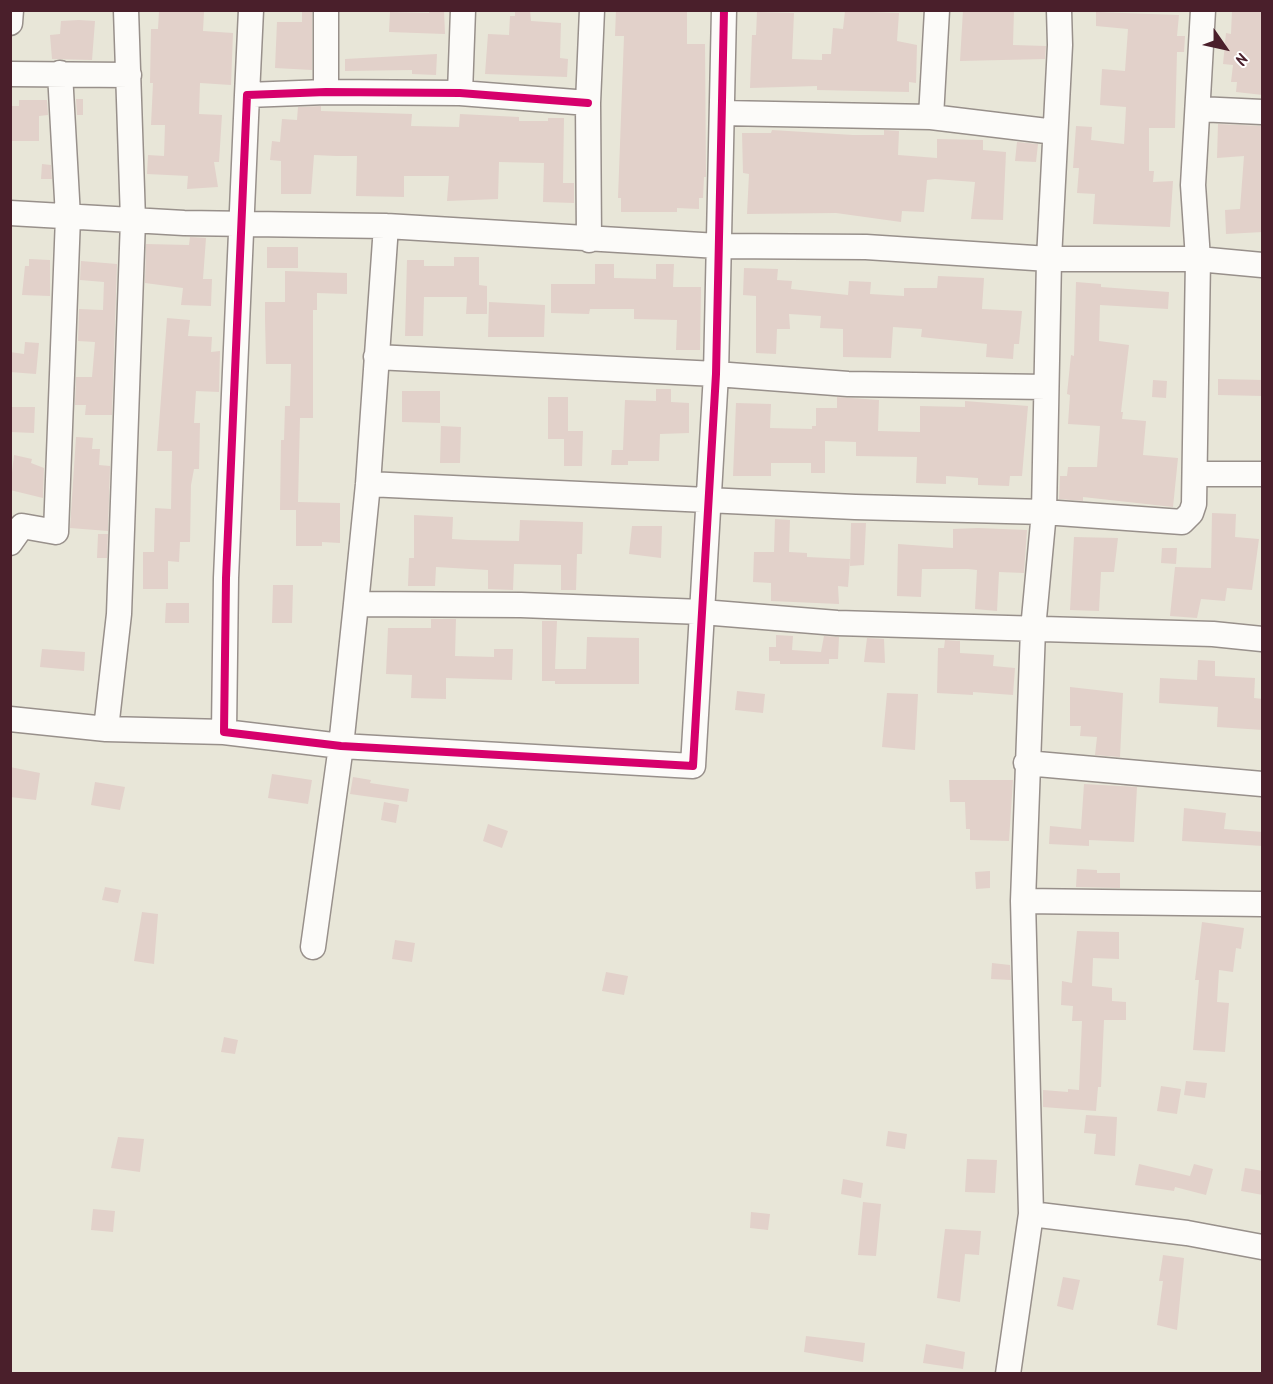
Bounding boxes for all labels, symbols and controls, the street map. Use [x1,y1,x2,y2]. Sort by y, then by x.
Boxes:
north arrow [1195,18,1255,78]
text: N [1227,47,1254,70]

